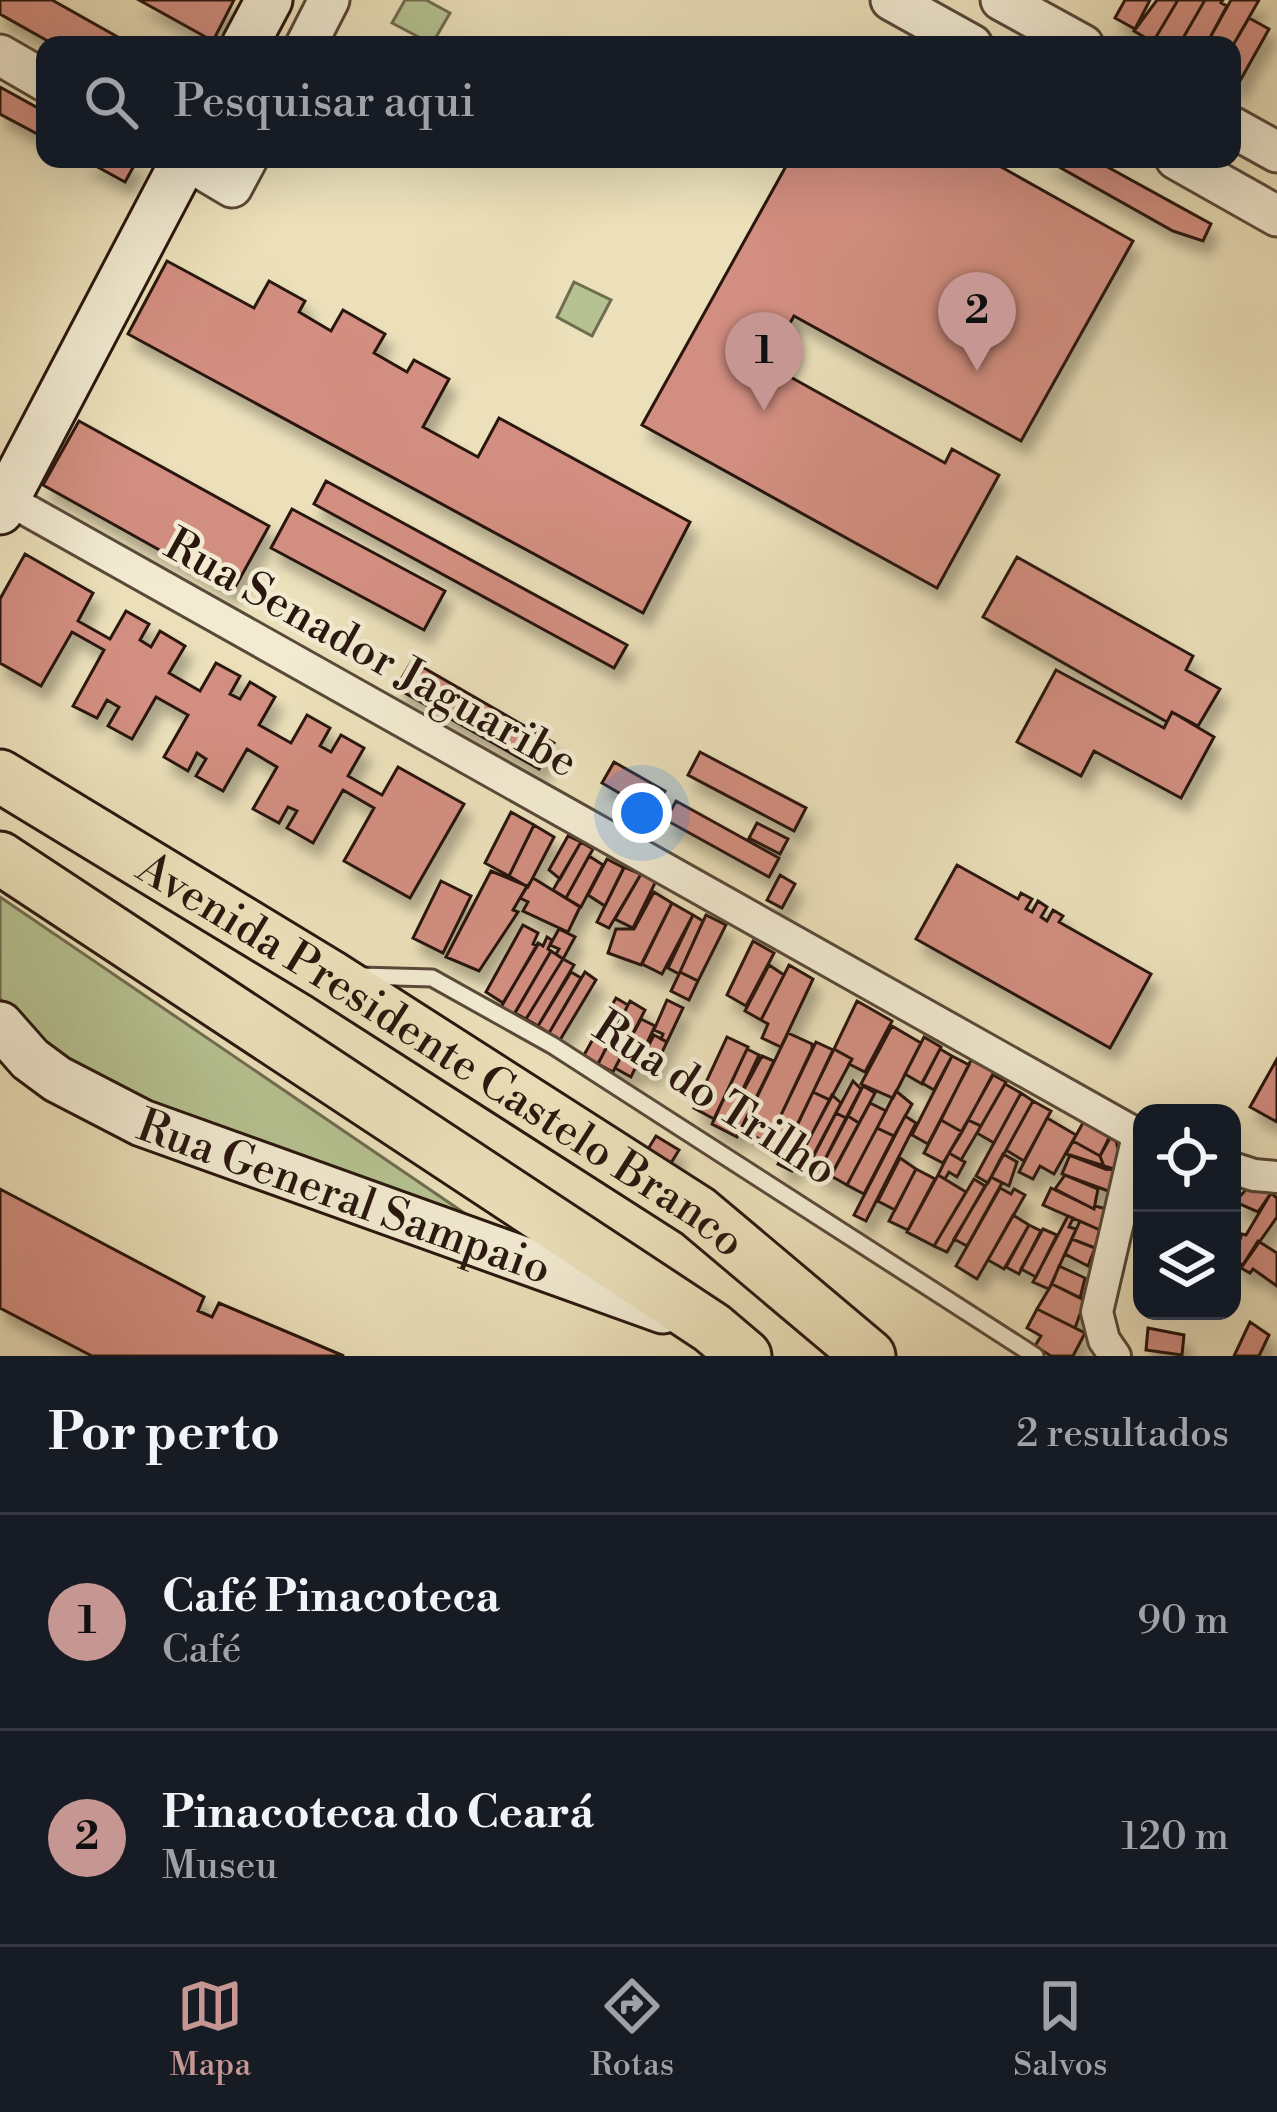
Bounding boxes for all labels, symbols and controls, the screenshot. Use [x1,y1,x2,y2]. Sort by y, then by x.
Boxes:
search box [36,36,1241,168]
icon: search [78,69,144,135]
text: Pesquisar aqui [174,74,475,131]
pin: 2 [938,272,1016,371]
pin: 1 [725,312,803,411]
street label: Rua Senador Jaguaribe [154,517,587,792]
your location [612,783,672,843]
street label: Avenida Presidente Castelo Branco [125,840,756,1271]
street label: Rua do Trilho [582,999,847,1199]
street label: Rua General Sampaio [129,1098,559,1299]
map controls [1133,1104,1241,1320]
button: locate [1133,1104,1241,1212]
button: layers [1133,1212,1241,1320]
text: Por perto [48,1402,280,1466]
text: 2 resultados [1016,1410,1229,1459]
text: Café Pinacoteca [162,1569,500,1626]
text: 1 [78,1597,96,1646]
text: 90 m [1137,1597,1229,1646]
text: Café [162,1626,242,1675]
text: Pinacoteca do Ceará [162,1785,594,1842]
text: 2 [75,1813,99,1862]
text: 120 m [1121,1813,1229,1862]
text: Museu [162,1842,278,1891]
tab: Mapa [169,1973,251,2086]
tab: Rotas [590,1973,674,2086]
tab: Salvos [1013,1973,1108,2086]

